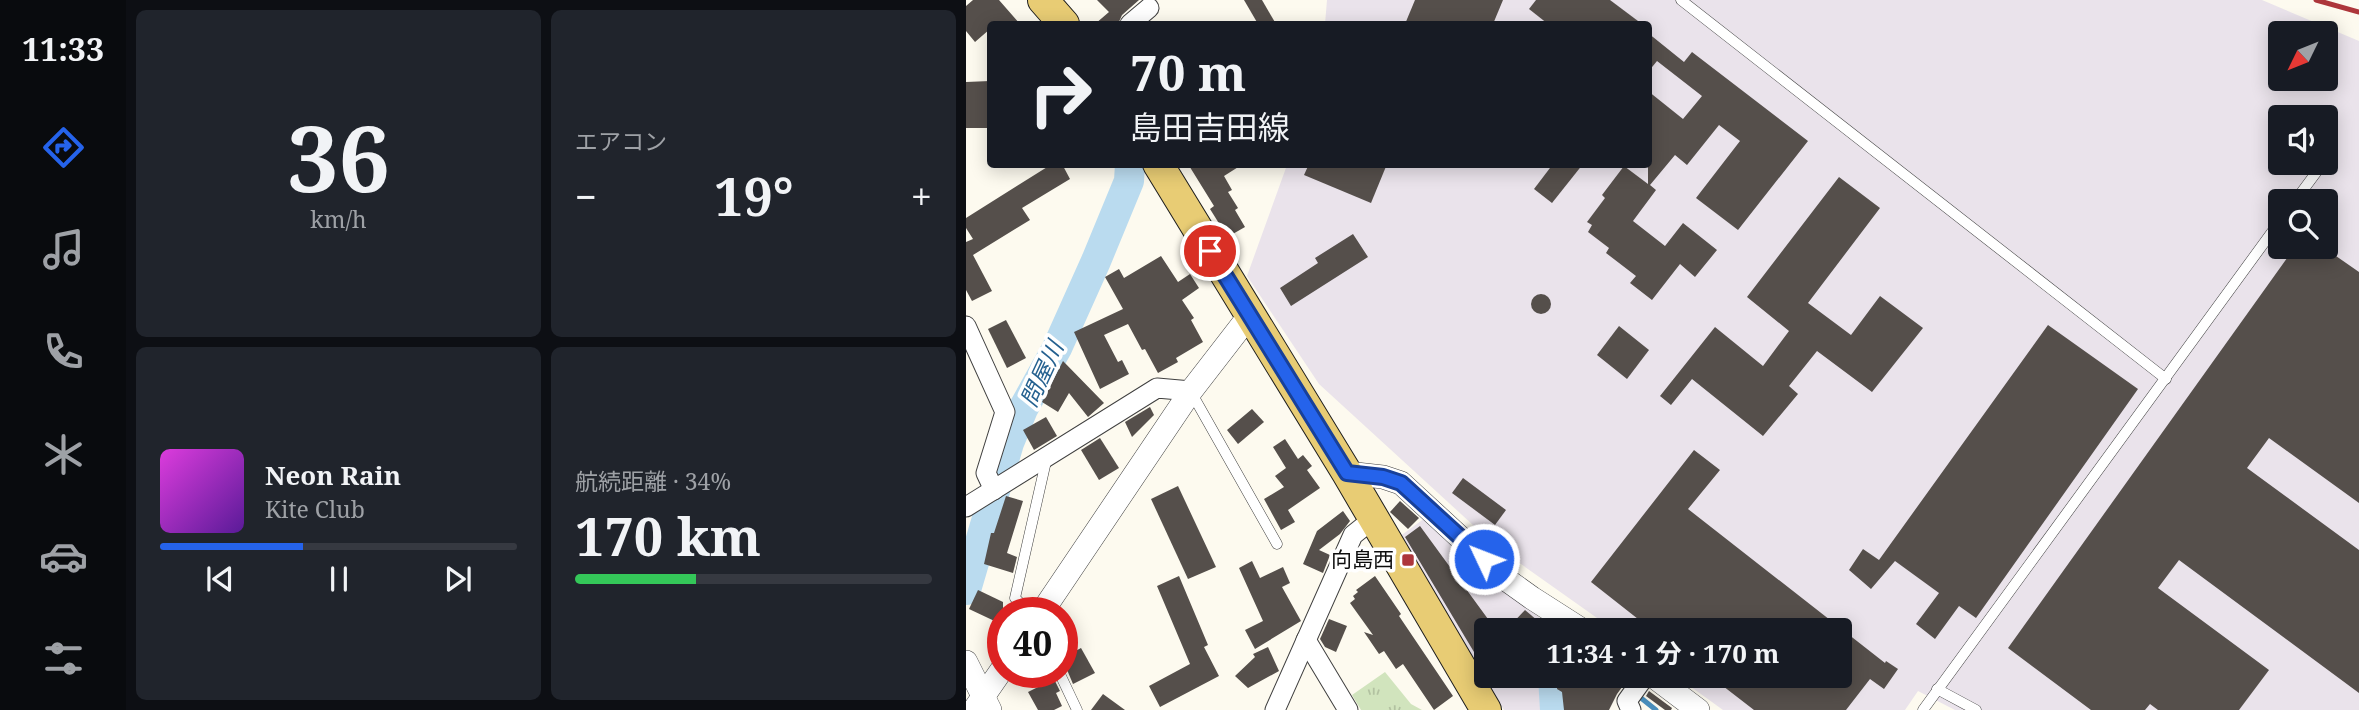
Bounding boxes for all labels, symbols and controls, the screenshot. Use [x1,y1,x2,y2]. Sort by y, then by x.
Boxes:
north arrow [2268,21,2338,91]
map controls [2268,21,2338,259]
text: 11:33 [22,27,104,70]
text: 70 m [1130,39,1246,105]
icon: right [1015,49,1106,140]
text: 36 [287,95,390,219]
text: 島田吉田線 [1130,105,1290,148]
button: sound [2268,105,2338,175]
icon: directions [39,123,88,172]
text: エアコン [575,125,667,157]
text: 19° [714,160,794,231]
text: − [575,170,597,222]
text: + [911,170,932,222]
button: search [2268,189,2338,259]
text: km/h [310,203,367,235]
pin [1180,221,1240,281]
icon: music [39,225,88,274]
icon: arrive [1191,232,1229,270]
icon: phone [39,327,88,376]
water label: 問屋川 [1012,333,1071,412]
icon: climate [39,430,88,479]
text: Neon Rain [265,457,401,493]
text: 航続距離 · 34% [575,465,731,497]
text: Kite Club [265,493,365,525]
text: 170 km [575,500,761,571]
position arrow [1447,522,1521,596]
icon: car [39,532,88,581]
place label: 向島西 [1331,545,1394,573]
marker: 向島西 [1400,552,1416,568]
icon: previous [201,560,239,598]
icon: pause [320,560,358,598]
icon: next [439,560,477,598]
speed limit sign: 40 [987,597,1078,688]
icon: filters [39,634,88,683]
text: 11:34 · 1 分 · 170 m [1547,635,1779,671]

